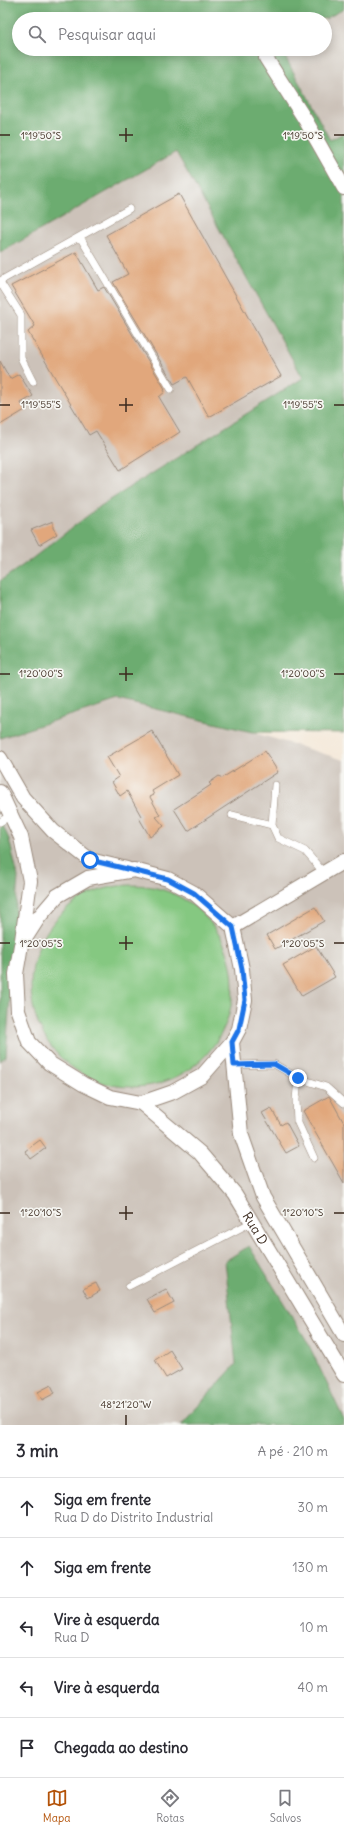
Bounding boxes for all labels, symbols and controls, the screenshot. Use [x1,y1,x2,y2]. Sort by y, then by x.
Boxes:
search box [12,12,332,56]
icon: search [26,23,48,45]
text: Pesquisar aqui [58,25,156,44]
text: 1°19'50"S [21,129,62,142]
text: 1°19'50"S [283,129,324,142]
text: 1°19'55"S [21,398,61,411]
text: 1°19'55"S [283,398,323,411]
text: 1°20'00"S [19,667,63,680]
text: 1°20'00"S [281,667,325,680]
route start [81,851,99,869]
text: 1°20'05"S [20,937,63,950]
text: 1°20'05"S [282,937,325,950]
route end [289,1069,307,1087]
text: 1°20'10"S [21,1206,62,1219]
text: 1°20'10"S [283,1206,324,1219]
street label: Rua D [239,1209,272,1248]
text: 48°21'20"W [101,1398,151,1411]
text: 3 min [16,1440,58,1462]
text: A pé · 210 m [258,1443,328,1460]
text: Siga em frente [54,1490,151,1509]
icon: ahead [16,1497,38,1519]
text: 30 m [298,1499,328,1516]
text: Rua D do Distrito Industrial [54,1509,213,1526]
icon: ahead [16,1557,38,1579]
text: Siga em frente [54,1558,151,1577]
text: 130 m [292,1559,328,1576]
text: Vire à esquerda [54,1610,160,1629]
icon: left [16,1617,38,1639]
text: 10 m [300,1619,328,1636]
text: Rua D [54,1629,89,1646]
icon: left [16,1677,38,1699]
text: Vire à esquerda [54,1678,160,1697]
text: 40 m [297,1679,328,1696]
icon: arrive [16,1737,38,1759]
text: Chegada ao destino [54,1738,188,1757]
tab: Mapa [43,1787,71,1825]
tab: Rotas [156,1787,184,1825]
tab: Salvos [270,1787,301,1825]

